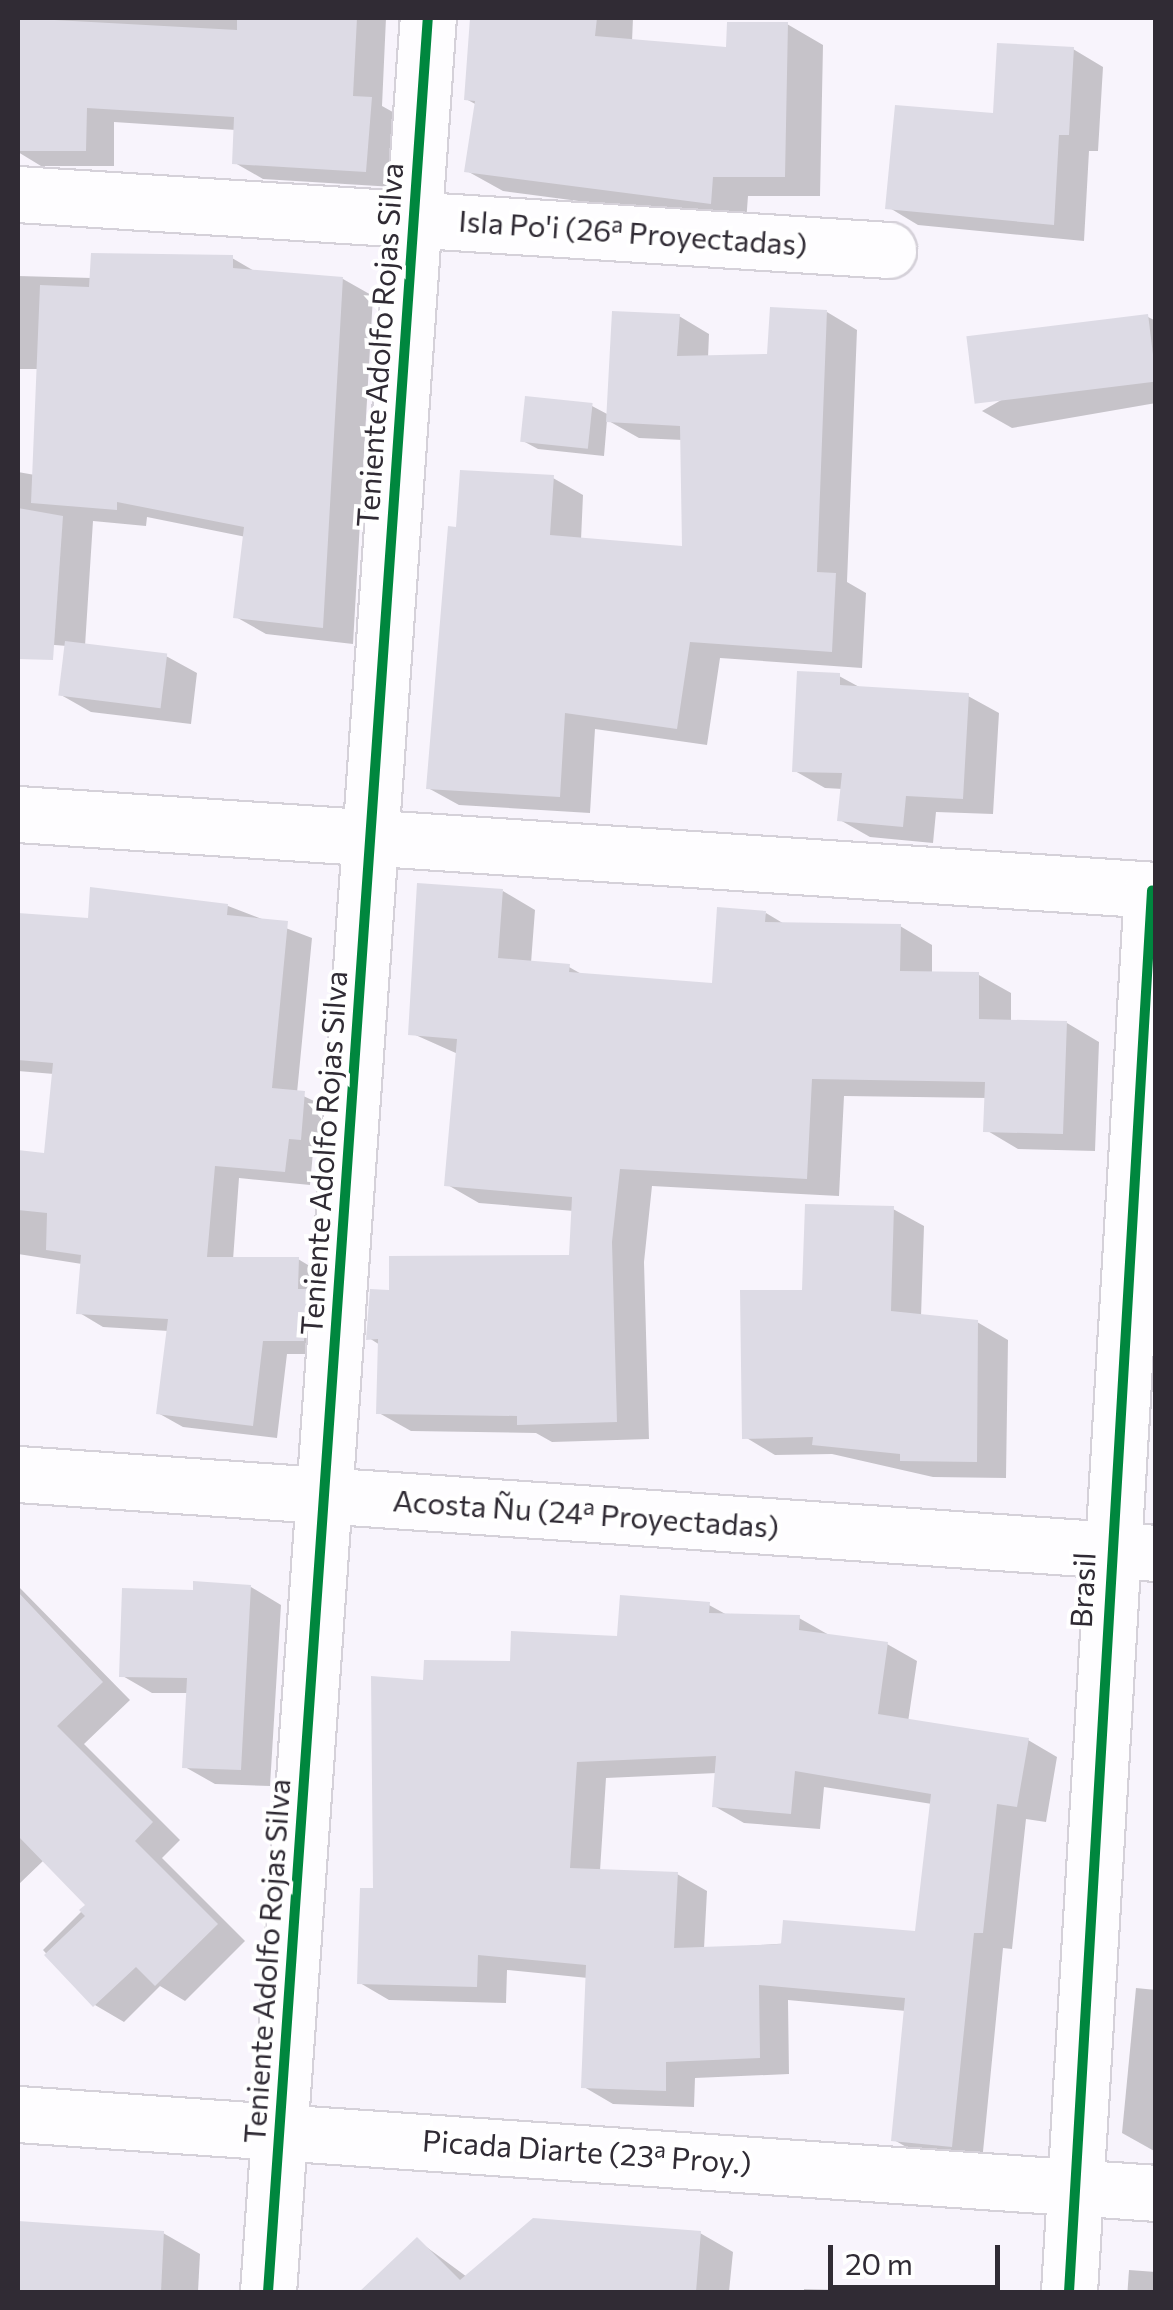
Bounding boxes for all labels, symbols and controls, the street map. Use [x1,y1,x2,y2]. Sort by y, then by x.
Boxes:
street label: Teniente Adolfo Rojas Silva [348,161,410,529]
street label: Isla Po'i (26ª Proyectadas) [457,202,809,262]
street label: Teniente Adolfo Rojas Silva [292,969,354,1337]
street label: Acosta Ñu (24ª Proyectadas) [392,1482,780,1544]
street label: Brasil [1062,1551,1102,1629]
street label: Teniente Adolfo Rojas Silva [235,1777,297,2145]
street label: Picada Diarte (23ª Proy.) [421,2122,753,2180]
scale bar [833,2225,1006,2287]
text: 20 m [845,2244,913,2281]

